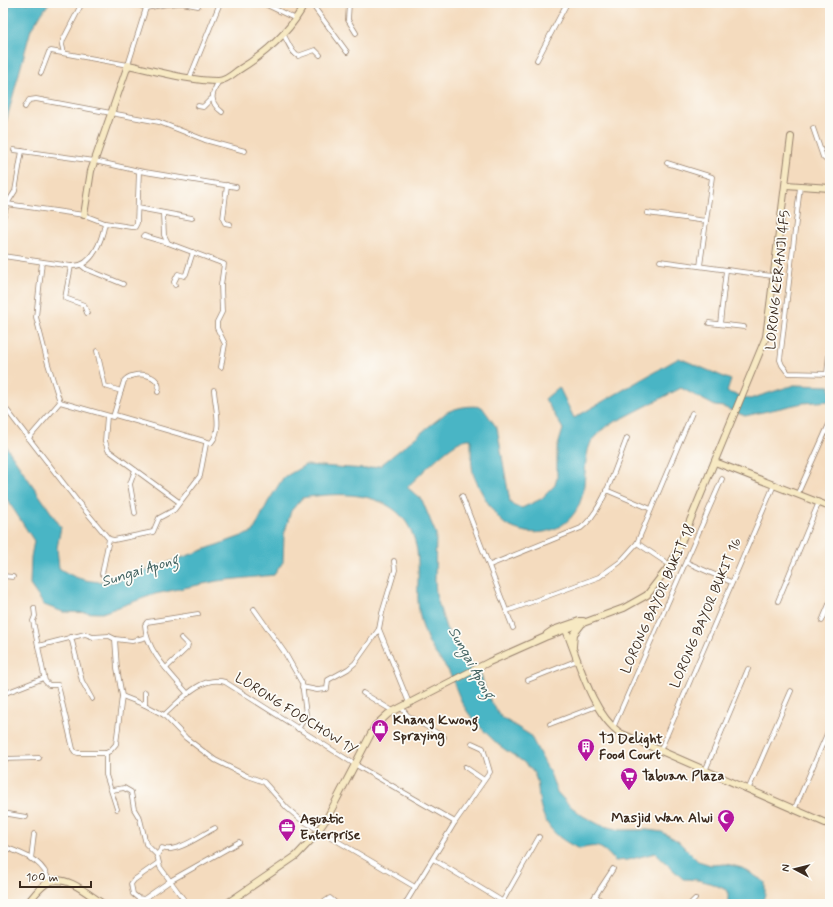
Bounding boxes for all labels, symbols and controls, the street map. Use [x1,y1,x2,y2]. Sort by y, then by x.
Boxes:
street label: LORONG KERANJI 4F5 [762,209,794,351]
street label: LORONG BAYOR BUKIT 18 [617,521,699,677]
street label: LORONG BAYOR BUKIT 16 [666,535,746,691]
water label: Sungai Apong [99,549,183,594]
water label: Sungai Apong [441,623,500,705]
street label: LORONG FOOCHOW 1Y [231,669,361,759]
place label: Khang Kwong Spraying [393,711,479,747]
shop icon: Khang Kwong Spraying [370,718,390,743]
place label: TJ Delight Food Court [599,730,663,764]
building icon: TJ Delight Food Court [576,737,596,762]
supermarket icon: Tabuan Plaza [619,766,639,791]
place label: Tabuan Plaza [642,767,725,785]
mosque icon: Masjid Wan Alwi [716,808,736,833]
place label: Masjid Wan Alwi [611,809,713,828]
place label: Aquatic Enterprise [300,810,360,844]
office icon: Aquatic Enterprise [277,817,297,842]
north arrow [775,849,815,889]
scale bar [20,863,91,889]
text: N [779,863,793,872]
text: 100 m [26,870,58,886]

